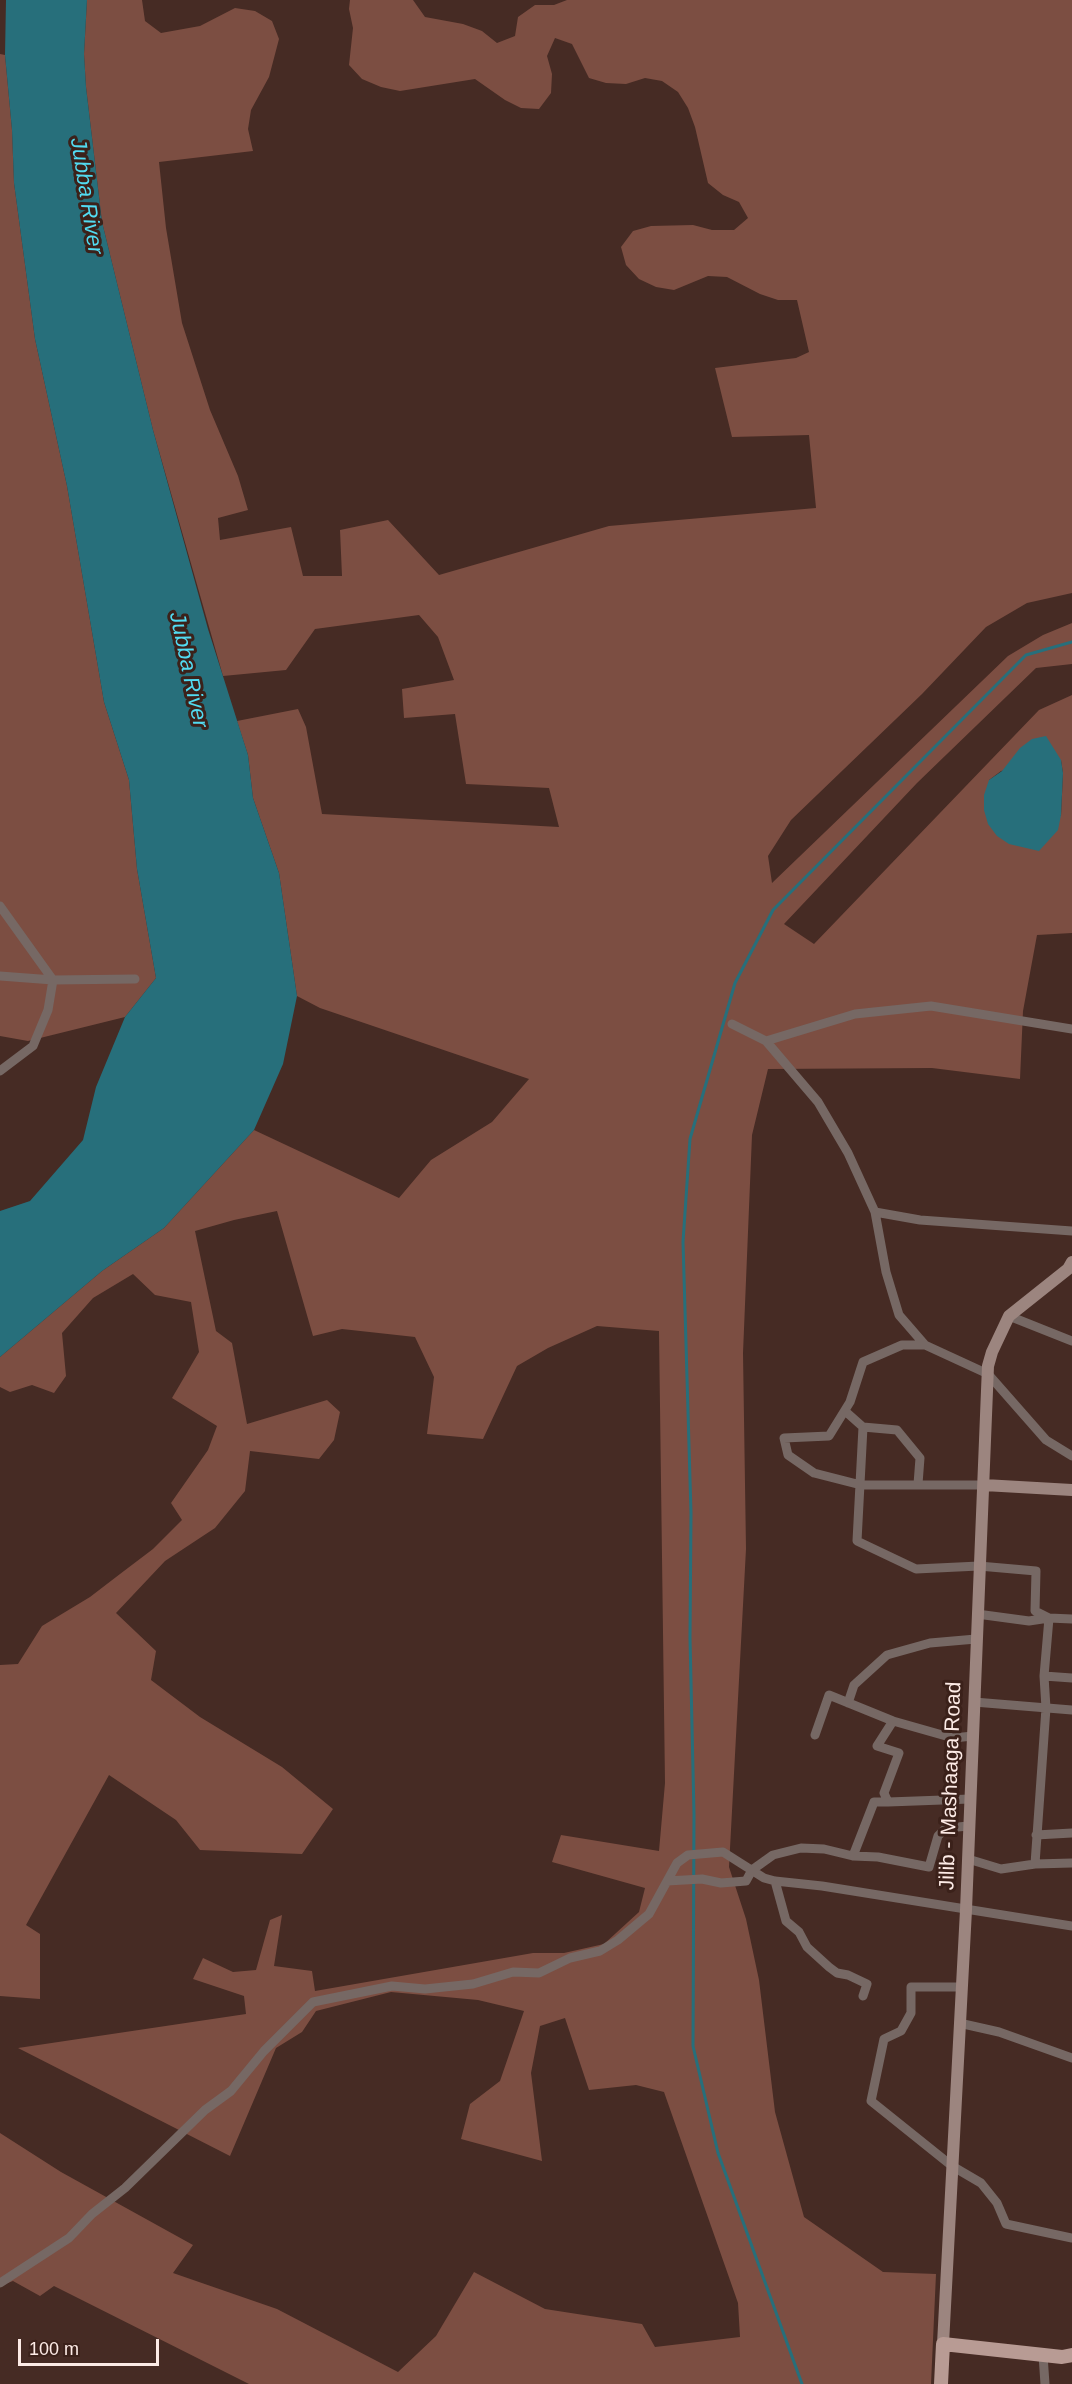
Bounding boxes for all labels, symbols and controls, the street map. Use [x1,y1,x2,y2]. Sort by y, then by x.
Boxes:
water label: Jubba River [64,136,108,256]
water label: Jubba River [163,610,213,730]
street label: Jilib - Mashaaga Road [935,1681,967,1891]
scale bar [21,2327,162,2365]
text: 100 m [29,2339,79,2359]

